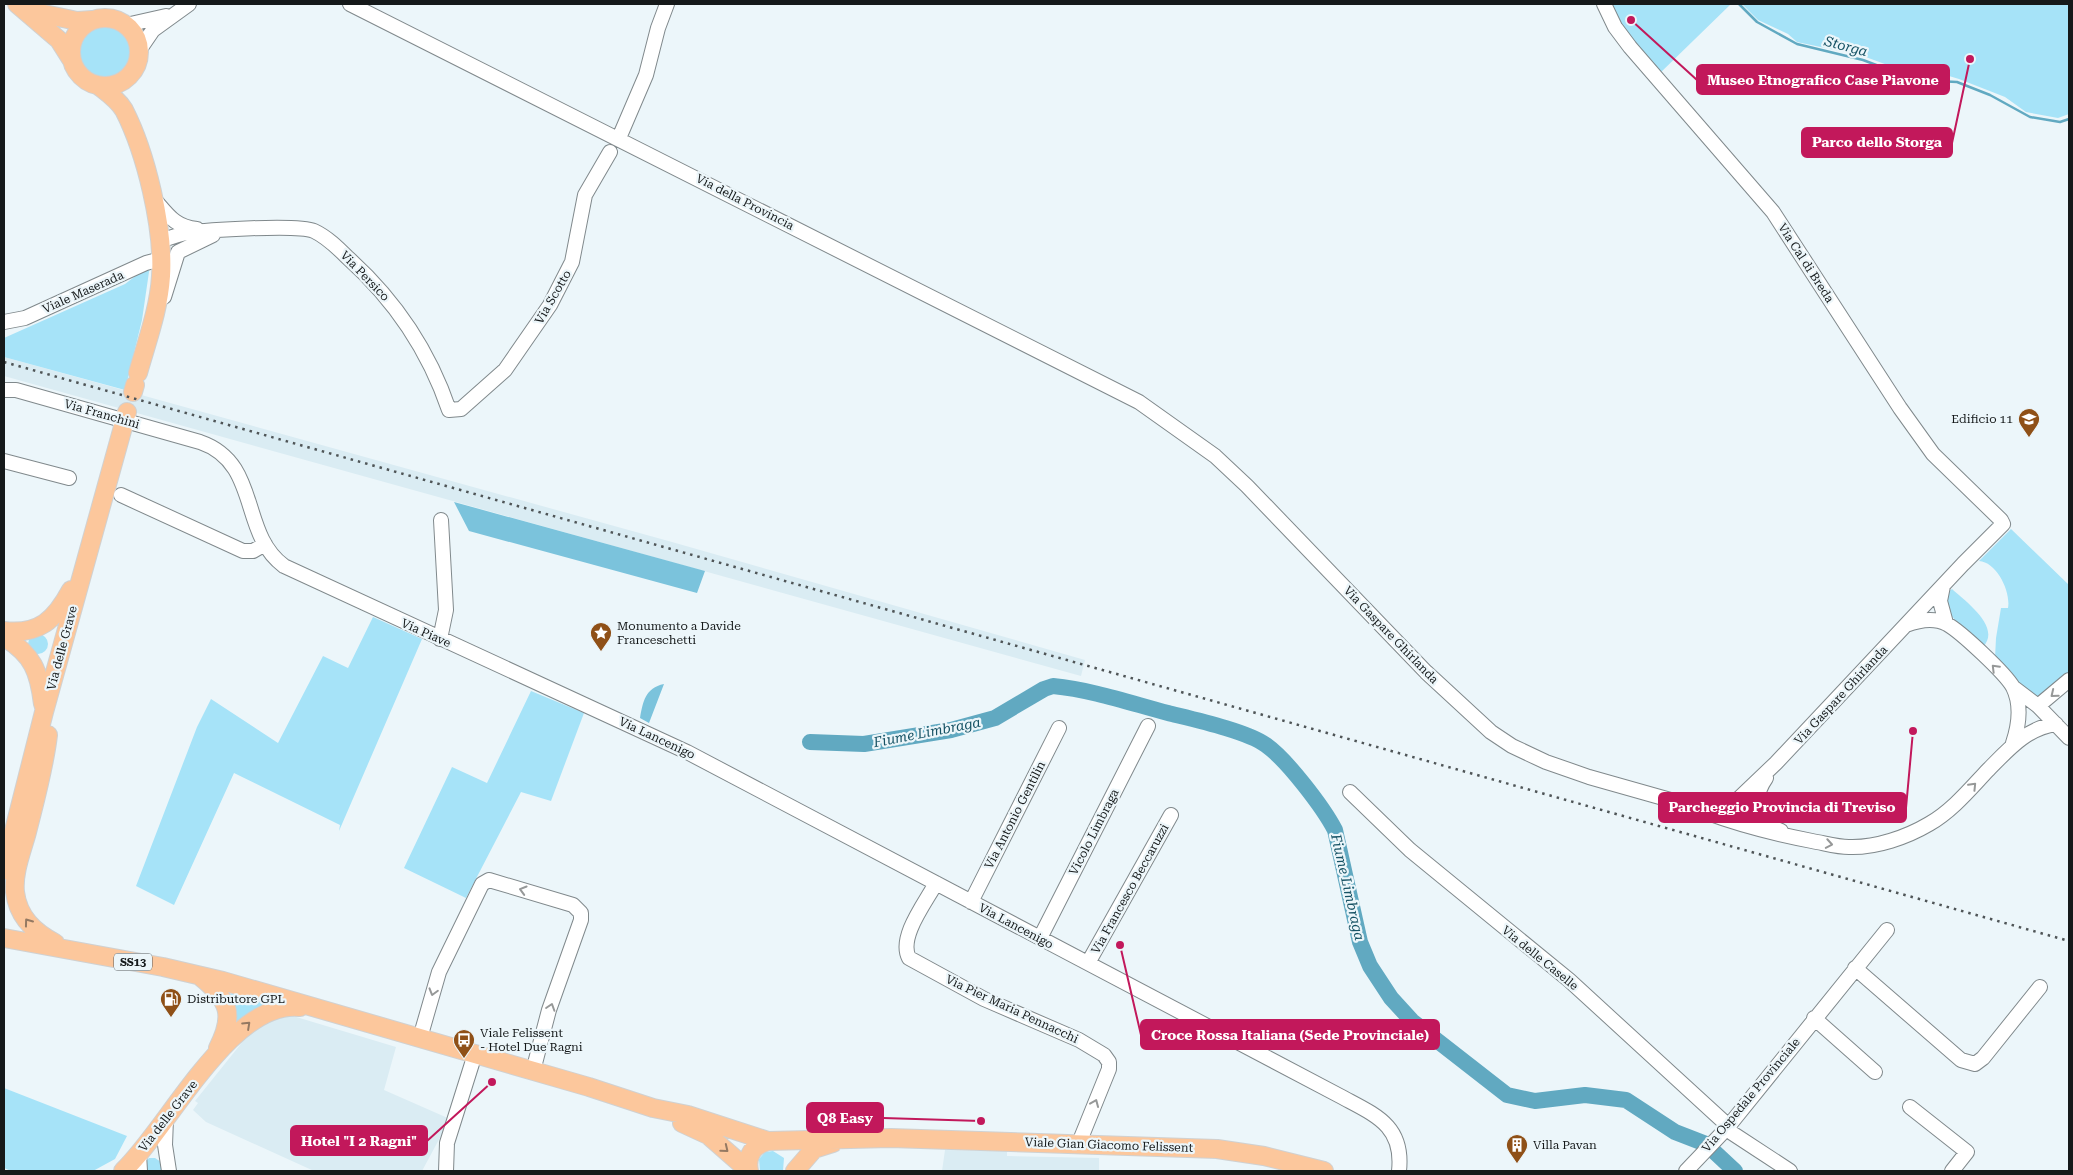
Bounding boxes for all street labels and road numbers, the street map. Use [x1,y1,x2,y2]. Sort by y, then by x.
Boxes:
street label: Via della Provincia [694,171,797,233]
street label: Via Cal di Breda [1775,221,1837,306]
street label: Via Persico [338,248,392,304]
street label: Viale Maserada [40,268,126,316]
street label: Via Scotto [532,268,574,326]
street label: Via Franchini [63,397,141,431]
street label: Via Gaspare Ghirlanda [1341,583,1442,687]
street label: Via delle Grave [44,604,80,692]
street label: Via Piave [399,616,453,650]
street label: Via Gaspare Ghirlanda [1792,642,1891,747]
street label: Via Lancenigo [617,714,697,762]
street label: Via Antonio Gentilin [982,759,1048,871]
street label: Vicolo Limbraga [1066,786,1122,877]
street label: Via Francesco Beccaruzzi [1088,822,1172,956]
street label: Via Lancenigo [976,901,1056,951]
street label: Via delle Caselle [1499,923,1581,993]
road number: SS13 [114,954,152,970]
street label: Via Pier Maria Pennacchi [943,972,1081,1046]
street label: Via Ospedale Provinciale [1699,1035,1803,1155]
street label: Via delle Grave [136,1077,200,1154]
street label: Viale Gian Giacomo Felissent [1025,1135,1194,1155]

